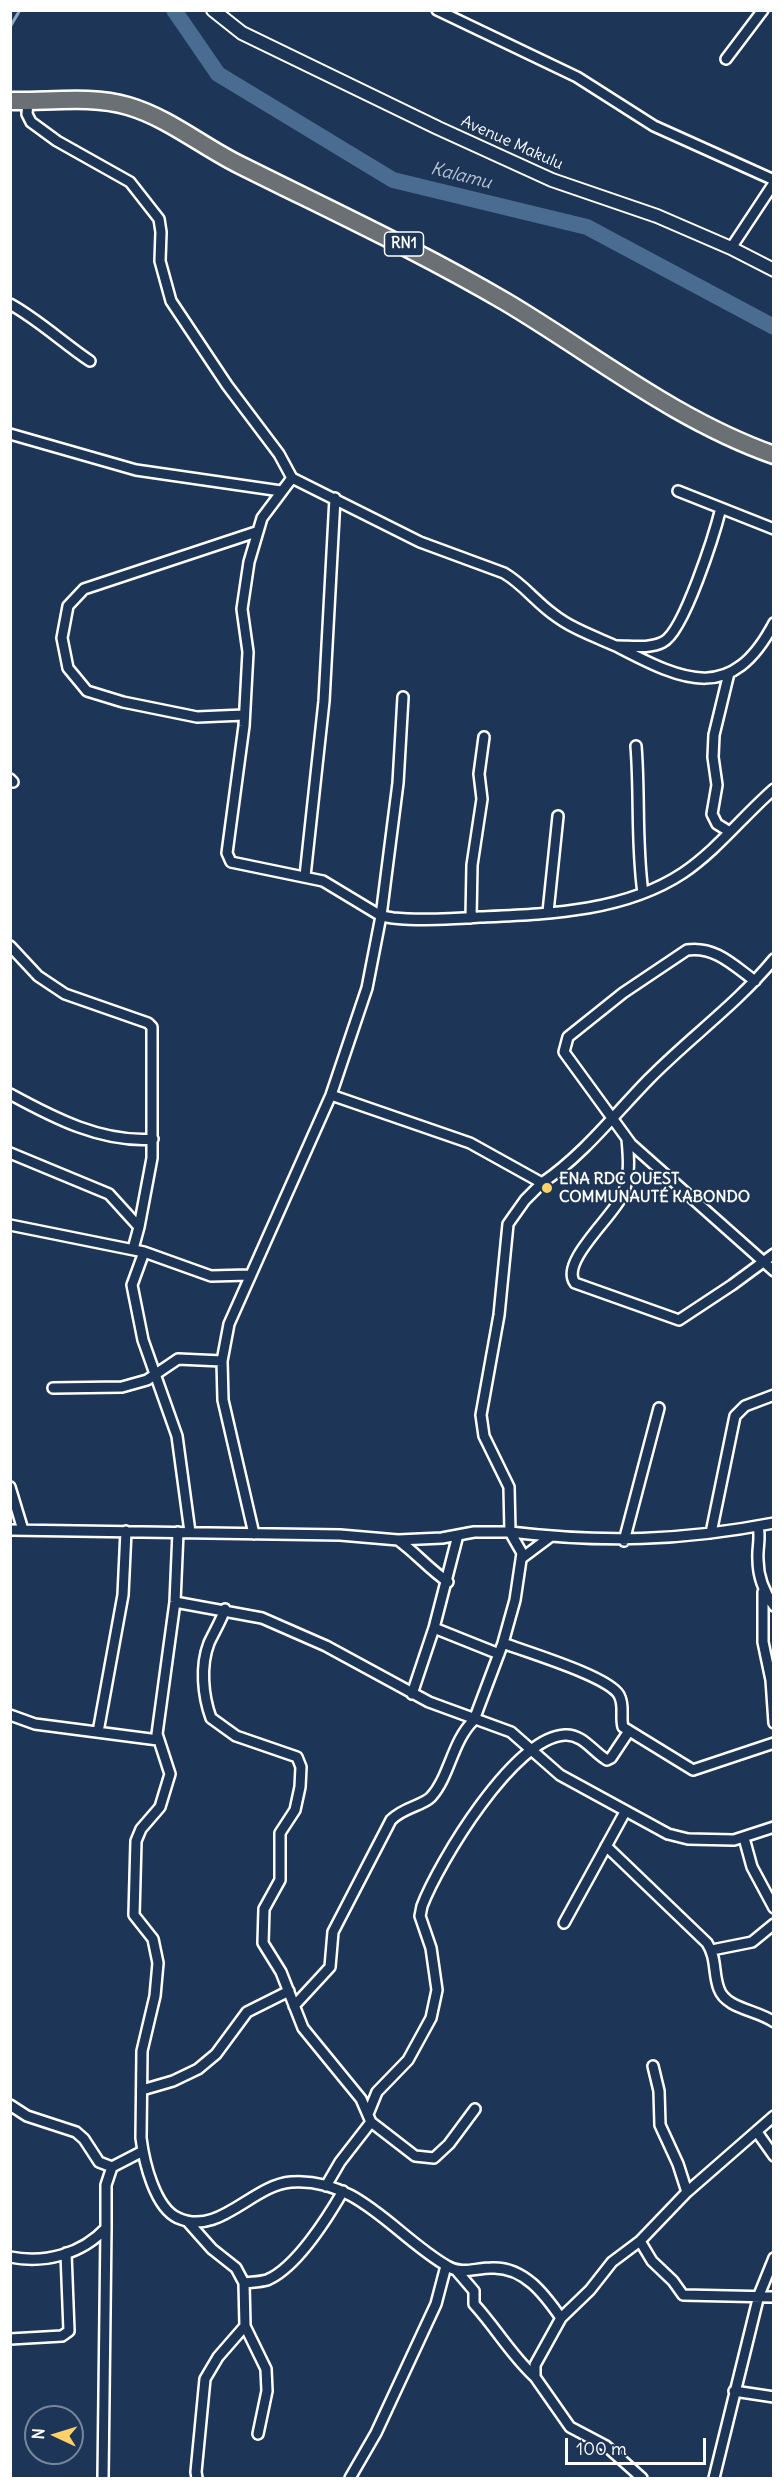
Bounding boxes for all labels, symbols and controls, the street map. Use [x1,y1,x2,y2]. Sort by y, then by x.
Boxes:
street label: Avenue Makulu [458,112,566,174]
water label: Kalamu [428,158,494,194]
road number: RN1 [384,232,424,256]
place label: ENA RDC OUEST COMMUNAUTÉ KABONDO [559,1169,750,1207]
marker: ENA RDC OUEST COMMUNAUTÉ KABONDO [540,1181,554,1195]
north arrow [24,2405,84,2465]
scale bar [568,2426,709,2464]
text: N [28,2428,48,2440]
text: 100 m [576,2437,627,2460]

